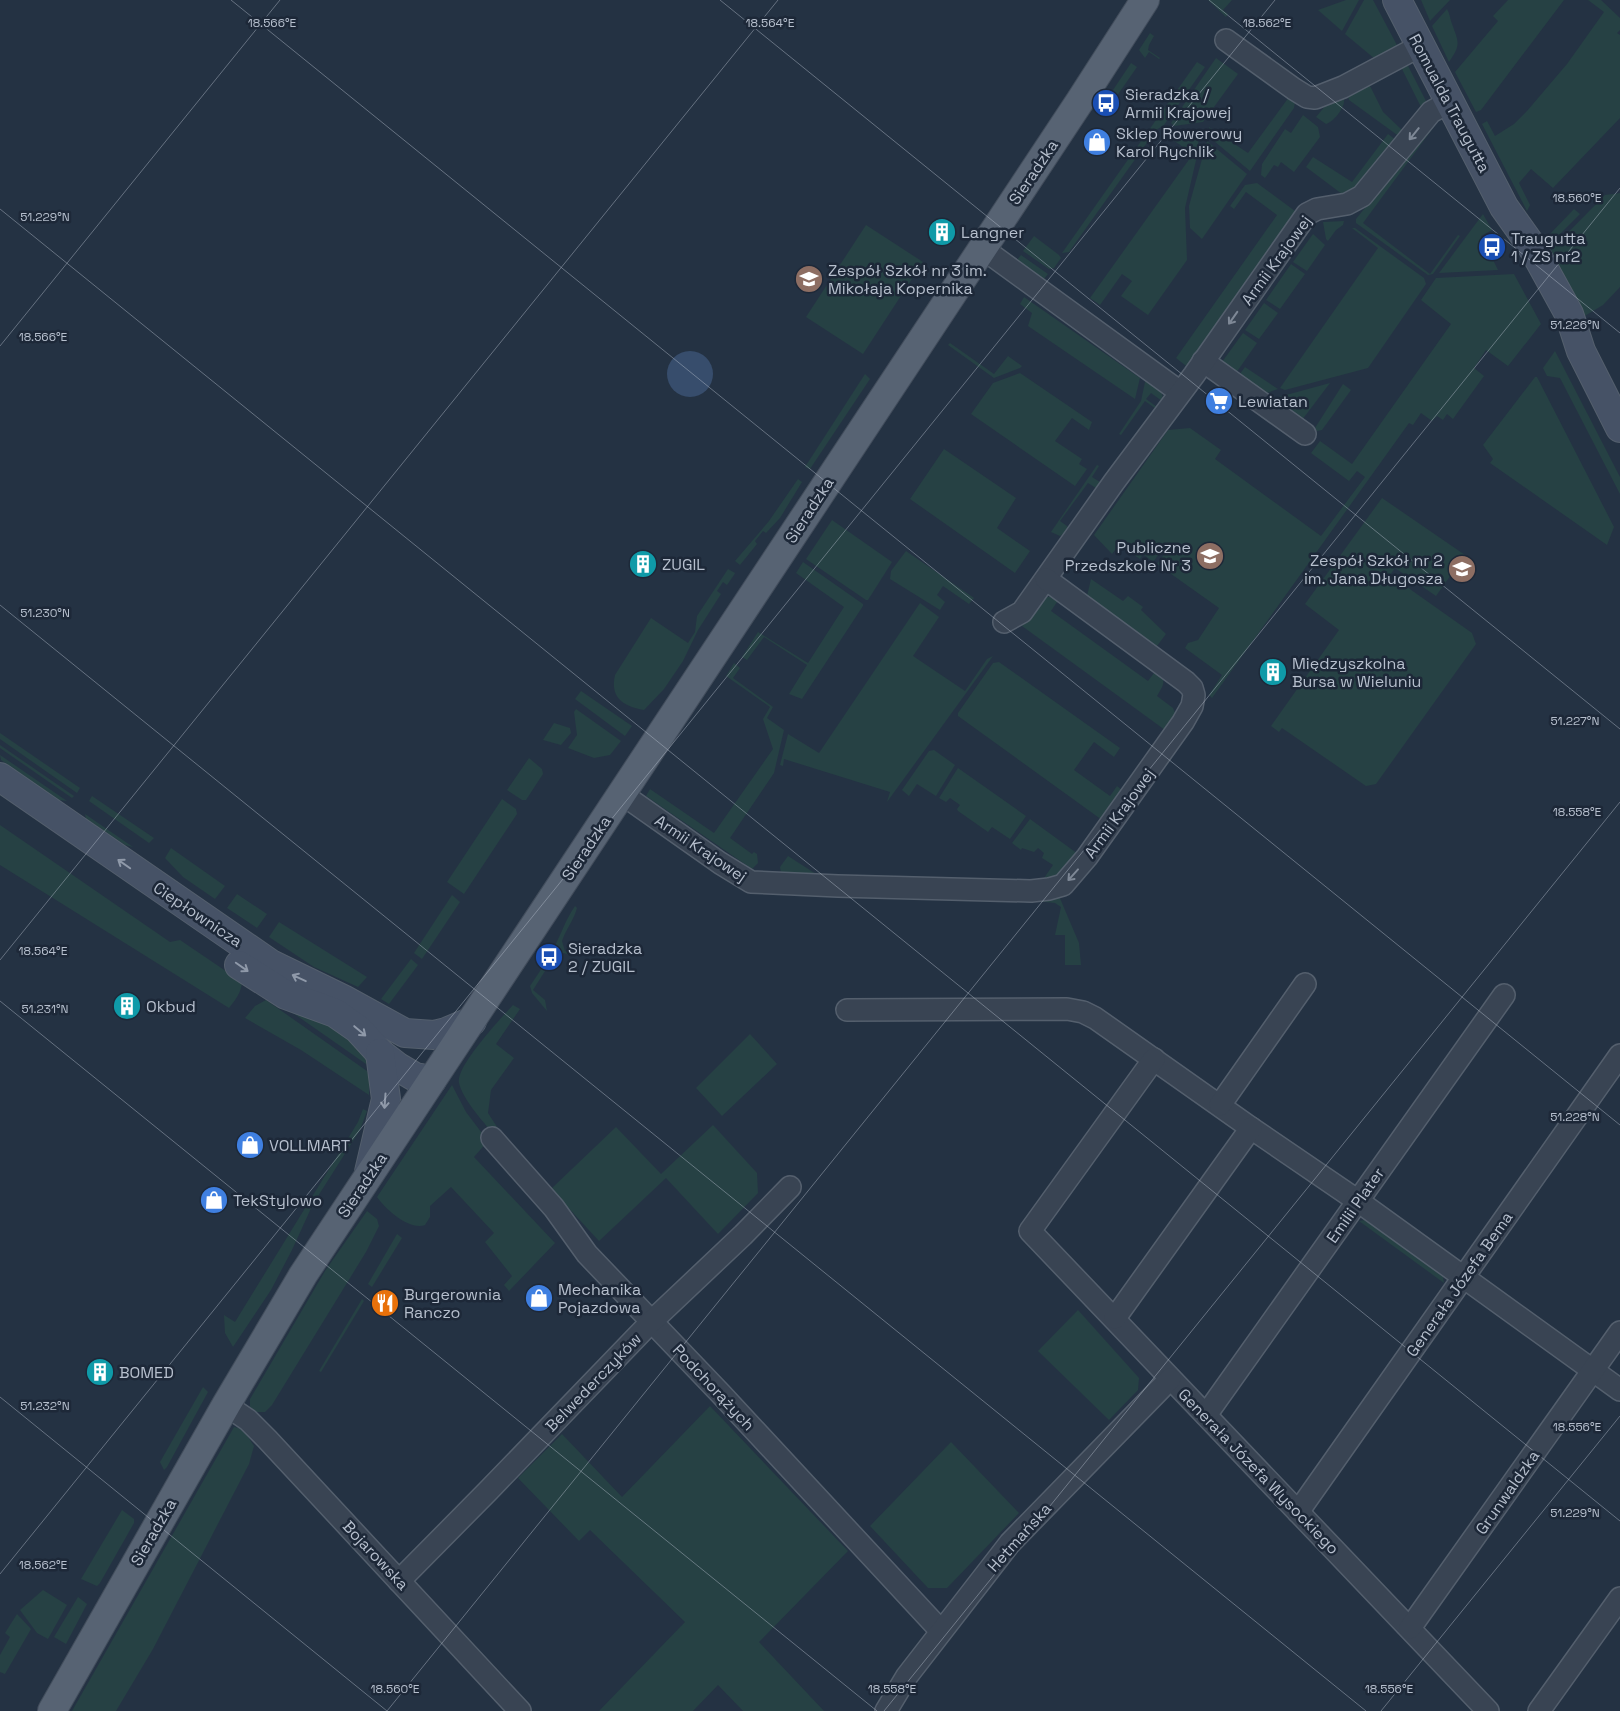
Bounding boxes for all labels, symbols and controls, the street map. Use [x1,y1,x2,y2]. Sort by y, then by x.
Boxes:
text: 18.566°E [248,15,297,31]
text: 18.564°E [746,15,795,31]
text: 18.562°E [1243,15,1292,31]
street label: Romualda Traugutta [1404,30,1495,176]
place label: Sieradzka / Armii Krajowej [1125,84,1231,123]
bus stop icon: Sieradzka / Armii Krajowej [1091,88,1121,118]
place label: Sklep Rowerowy Karol Rychlik [1116,123,1242,162]
shop icon: Sklep Rowerowy Karol Rychlik [1082,127,1112,157]
one-way arrow [1408,127,1419,140]
street label: Sieradzka [1004,136,1063,209]
text: 18.560°E [1552,190,1602,206]
text: 51.229°N [20,209,70,225]
street label: Armii Krajowej [1237,211,1316,309]
building icon: Langner [927,217,957,247]
place label: Langner [961,222,1024,243]
place label: Traugutta 1 / ZS nr2 [1511,228,1586,267]
bus stop icon: Traugutta 1 / ZS nr2 [1477,232,1507,262]
place label: Zespół Szkół nr 3 im. Mikołaja Kopernika [828,260,987,299]
school or university icon: Zespół Szkół nr 3 im. Mikołaja Kopernika [794,264,824,294]
one-way arrow [1228,311,1239,324]
text: 51.226°N [1550,317,1600,333]
text: 18.566°E [19,329,68,345]
supermarket icon: Lewiatan [1204,386,1234,416]
place label: Lewiatan [1238,391,1308,412]
street label: Sieradzka [780,473,838,547]
place label: Publiczne Przedszkole Nr 3 [1065,537,1191,576]
school or university icon: Publiczne Przedszkole Nr 3 [1195,541,1225,571]
building icon: ZUGIL [628,549,658,579]
place label: Zespół Szkół nr 2 im. Jana Długosza [1304,550,1443,589]
place label: ZUGIL [662,554,705,575]
school or university icon: Zespół Szkół nr 2 im. Jana Długosza [1447,554,1477,584]
text: 51.230°N [20,605,70,621]
place label: Międzyszkolna Bursa w Wieluniu [1292,653,1421,692]
building icon: Międzyszkolna Bursa w Wieluniu [1258,657,1288,687]
text: 51.227°N [1551,713,1599,729]
street label: Armii Krajowej [1080,764,1159,862]
text: 18.558°E [1553,804,1602,820]
street label: Armii Krajowej [651,810,751,887]
street label: Sieradzka [557,812,616,885]
one-way arrow [118,859,132,869]
one-way arrow [1067,868,1078,881]
street label: Ciepłownicza [149,877,246,952]
place label: Sieradzka 2 / ZUGIL [568,938,642,977]
bus stop icon: Sieradzka 2 / ZUGIL [534,942,564,972]
text: 18.564°E [19,943,68,959]
one-way arrow [235,962,249,972]
one-way arrow [292,973,307,982]
building icon: Okbud [112,991,142,1021]
place label: Okbud [146,996,196,1017]
text: 51.231°N [22,1001,68,1017]
one-way arrow [354,1026,367,1037]
one-way arrow [381,1093,390,1109]
text: 51.228°N [1550,1109,1600,1125]
shop icon: VOLLMART [235,1130,265,1160]
place label: VOLLMART [269,1135,350,1156]
street label: Sieradzka [333,1149,392,1222]
street label: Emilii Plater [1322,1163,1389,1247]
shop icon: TekStylowo [199,1185,229,1215]
place label: TekStylowo [233,1190,322,1211]
street label: Generała Józefa Bema [1401,1208,1517,1361]
place label: Mechanika Pojazdowa [558,1279,641,1318]
shop icon: Mechanika Pojazdowa [524,1283,554,1313]
place label: Burgerownia Ranczo [404,1284,501,1323]
restaurant icon: Burgerownia Ranczo [370,1288,400,1318]
street label: Belwederczyków [541,1328,646,1436]
street label: Podchorążych [668,1339,759,1435]
building icon: BOMED [85,1357,115,1387]
place label: BOMED [119,1362,174,1383]
street label: Generała Józefa Wysockiego [1174,1384,1344,1559]
text: 51.232°N [20,1398,70,1414]
text: 18.556°E [1553,1419,1602,1435]
street label: Grunwaldzka [1471,1446,1544,1539]
street label: Sieradzka [126,1495,181,1570]
street label: Hetmańska [983,1498,1056,1576]
text: 51.229°N [1550,1505,1600,1521]
street label: Bojarowska [338,1516,413,1595]
text: 18.562°E [19,1557,68,1573]
text: 18.560°E [370,1681,420,1697]
text: 18.558°E [868,1681,917,1697]
text: 18.556°E [1365,1681,1414,1697]

